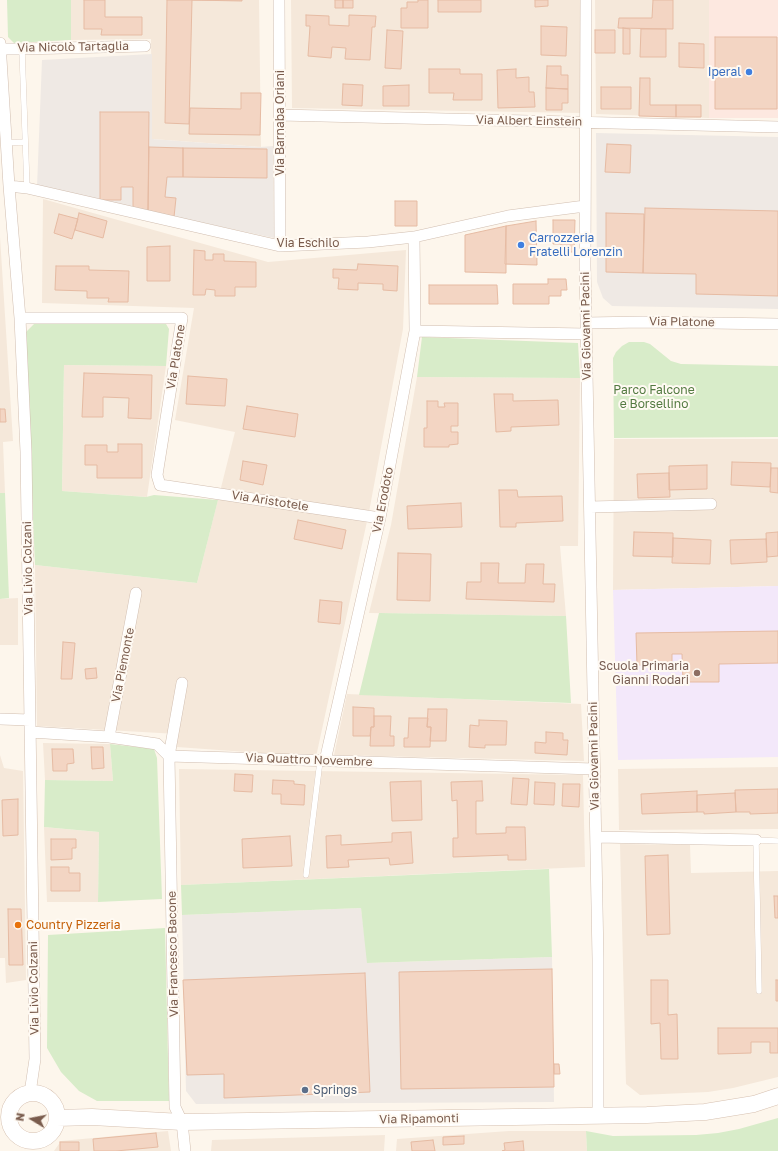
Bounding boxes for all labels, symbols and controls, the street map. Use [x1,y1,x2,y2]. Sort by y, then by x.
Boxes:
street label: Via Nicolò Tartaglia [17,39,129,55]
place label: Iperal [708,65,741,79]
marker: Iperal [744,67,754,77]
street label: Via Barnaba Oriani [273,70,287,176]
street label: Via Albert Einstein [476,113,582,129]
place label: Carrozzeria Fratelli Lorenzin [529,231,623,259]
street label: Via Eschilo [277,236,339,250]
marker: Carrozzeria Fratelli Lorenzin [516,240,526,250]
street label: Via Giovanni Pacini [578,272,594,380]
street label: Via Platone [649,314,715,330]
street label: Via Platone [164,323,188,391]
park label: Parco Falcone e Borsellino [613,383,695,411]
street label: Via Erodoto [370,466,396,534]
street label: Via Aristotele [230,488,310,514]
street label: Via Livio Colzani [20,521,36,615]
street label: Via Piemonte [109,626,137,704]
place label: Scuola Primaria Gianni Rodari [599,659,689,687]
marker: Scuola Primaria Gianni Rodari [692,668,702,678]
street label: Via Giovanni Pacini [586,702,602,810]
street label: Via Quattro Novembre [245,751,373,769]
street label: Via Francesco Bacone [165,891,181,1017]
place label: Country Pizzeria [26,918,121,932]
marker: Country Pizzeria [13,920,23,930]
street label: Via Livio Colzani [26,941,42,1035]
place label: Springs [313,1083,357,1097]
marker: Springs [300,1085,310,1095]
north arrow [12,1099,52,1139]
street label: Via Ripamonti [379,1111,459,1127]
text: N [13,1112,27,1122]

